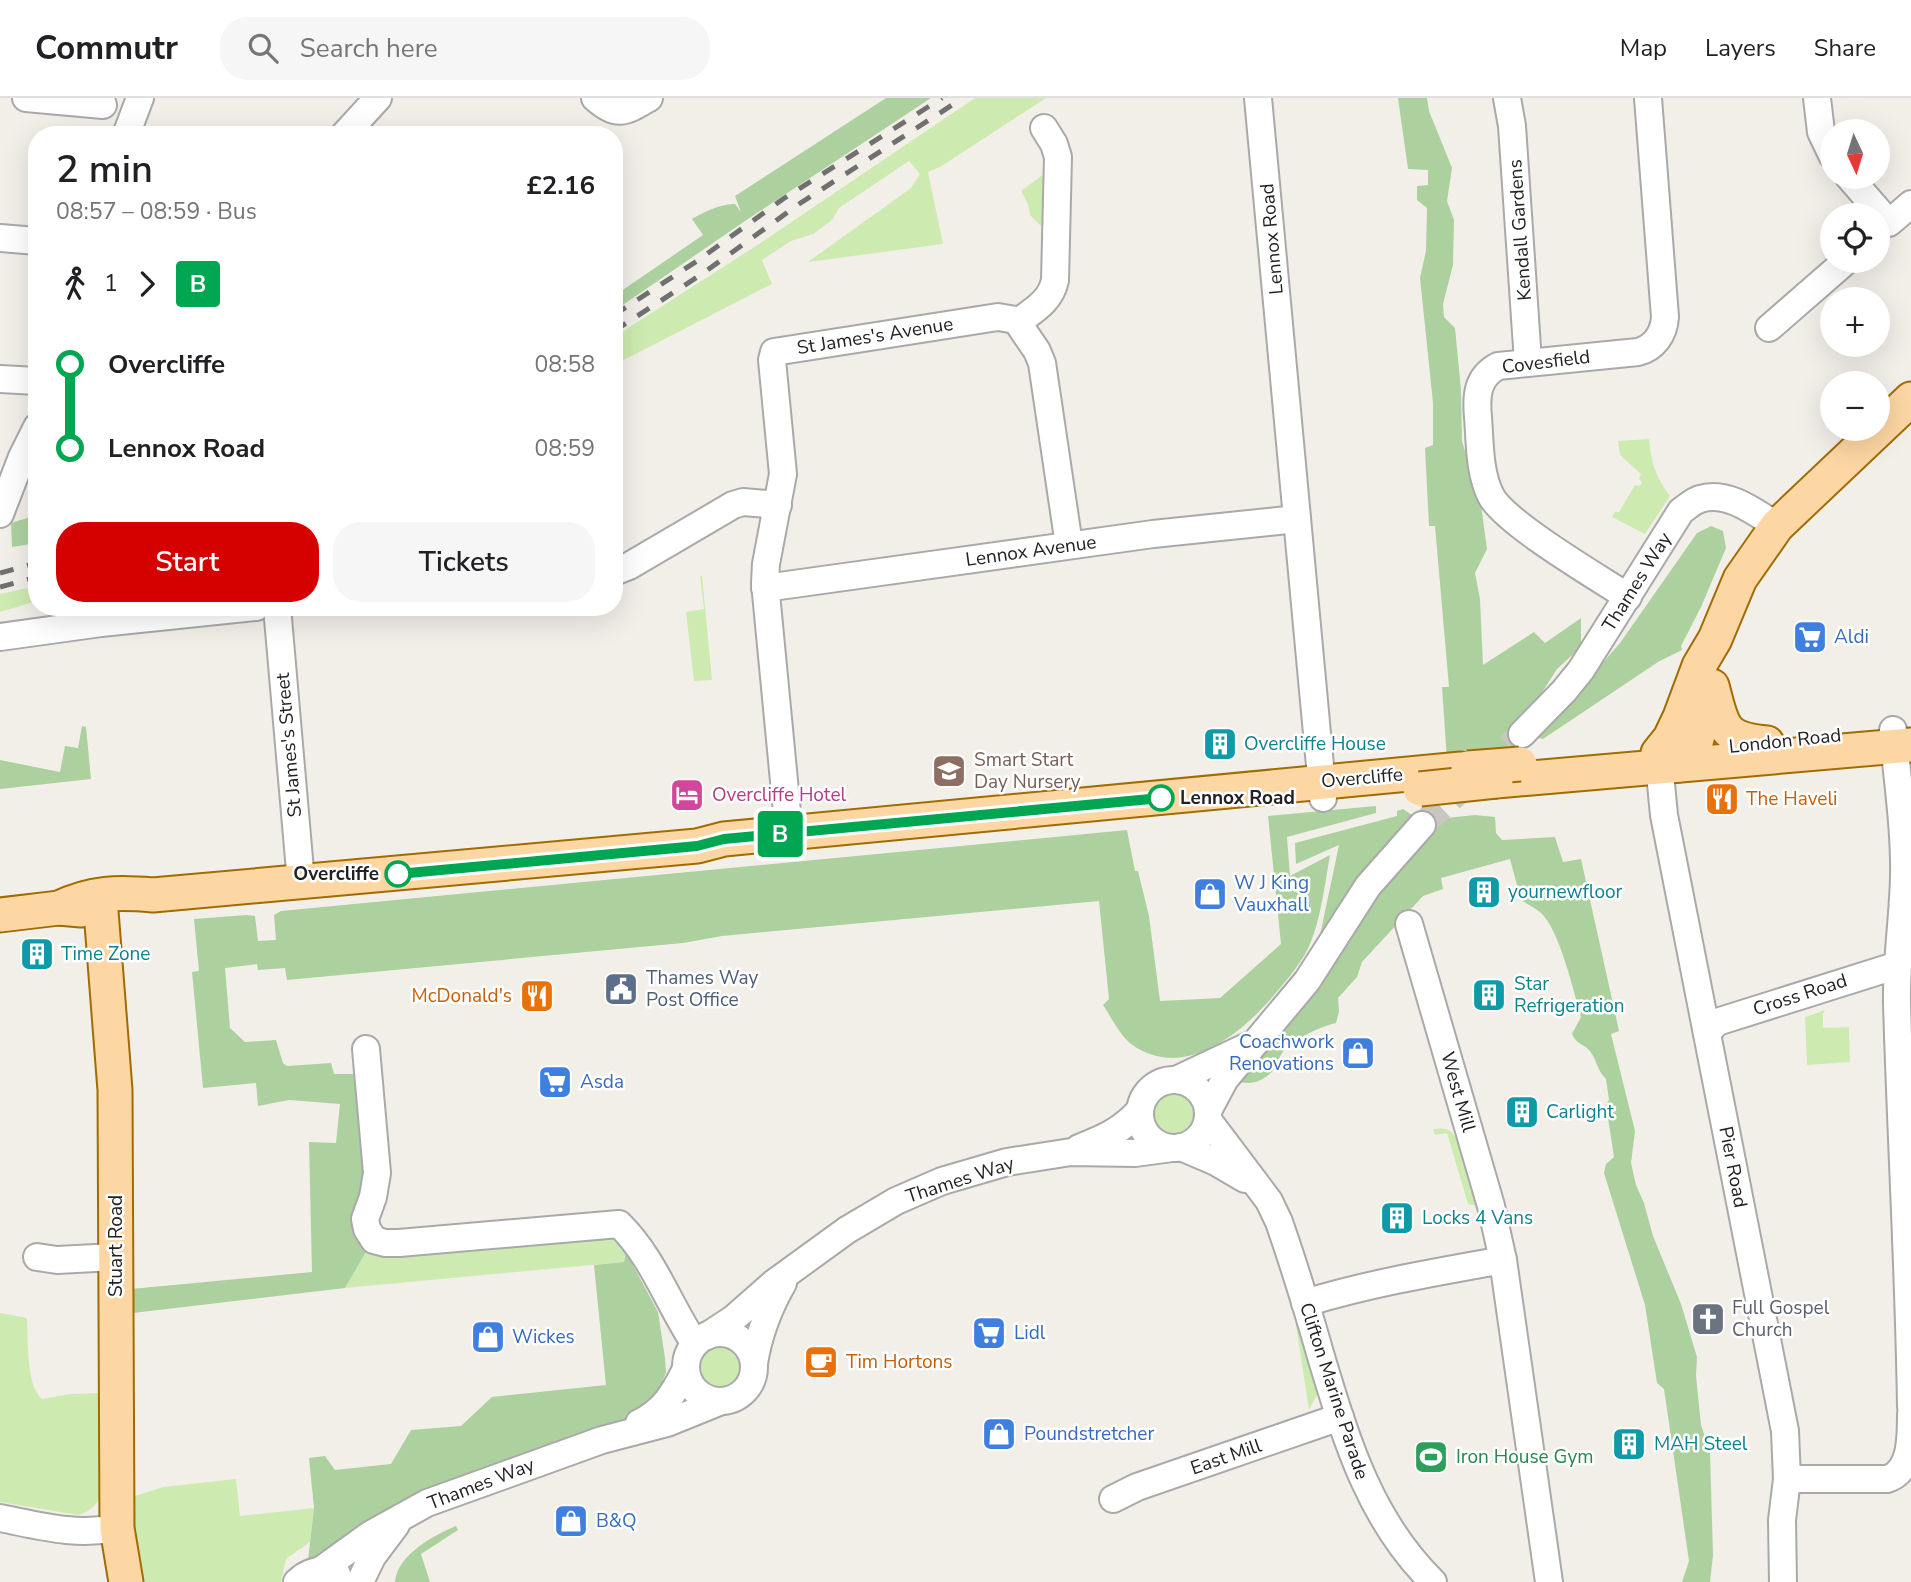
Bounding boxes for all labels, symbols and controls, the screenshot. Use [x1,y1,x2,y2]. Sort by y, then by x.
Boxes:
search box [220,17,710,80]
text: Commutr [35,26,178,71]
icon: search [244,29,282,67]
text: Search here [300,31,438,66]
text: Map [1620,32,1667,64]
text: Layers [1705,32,1776,64]
text: Share [1814,32,1876,64]
north arrow [1820,119,1890,189]
map controls [1820,119,1890,441]
text: 2 min [56,144,153,195]
street label: Kendall Gardens [1502,159,1538,301]
text: £2.16 [526,168,595,203]
street label: Lennox Road [1254,182,1290,296]
text: 08:57 – 08:59 · Bus [56,196,257,227]
button: locate [1820,203,1890,273]
icon: walk [56,265,94,303]
icon: forward [128,265,166,303]
text: 1 [104,268,118,299]
text: B [190,268,206,300]
button: + [1820,287,1890,357]
street label: St James's Avenue [795,311,955,361]
street label: Covesfield [1500,344,1592,380]
text: Overcliffe [108,347,225,382]
text: 08:58 [535,349,595,380]
button: − [1820,371,1890,441]
text: Lennox Road [108,431,265,466]
text: 08:59 [535,433,595,464]
button: Start [56,522,319,602]
button: Tickets [333,522,595,602]
street label: Thames Way [1596,527,1678,636]
street label: Lennox Avenue [964,529,1098,573]
supermarket icon: Aldi [1791,618,1829,656]
place label: Aldi [1834,624,1869,650]
street label: St James's Street [270,671,308,818]
street label: London Road [1727,722,1843,760]
building icon: Overcliffe House [1201,725,1239,763]
place label: Overcliffe House [1244,731,1386,757]
place label: Smart Start Day Nursery [974,747,1081,795]
school or university icon: Smart Start Day Nursery [930,752,968,790]
street label: Overcliffe [1320,761,1404,795]
hotel icon: Overcliffe Hotel [668,776,706,814]
restaurant icon: The Haveli [1703,780,1741,818]
place label: Overcliffe Hotel [712,782,846,808]
marker: Lennox Road [1148,785,1174,811]
place label: Lennox Road [1180,785,1295,811]
place label: The Haveli [1746,786,1837,812]
line badge: B [757,811,803,857]
text: B [772,818,788,850]
place label: Overcliffe [293,861,379,887]
marker: Overcliffe [385,861,411,887]
place label: W J King Vauxhall [1233,870,1309,918]
building icon: yournewfloor [1465,873,1503,911]
shop icon: W J King Vauxhall [1191,875,1229,913]
place label: yournewfloor [1508,879,1623,905]
building icon: Time Zone [18,935,56,973]
place label: Time Zone [61,941,150,967]
place label: Thames Way Post Office [646,965,758,1013]
street label: Cross Road [1750,968,1850,1022]
public building icon: Thames Way Post Office [602,970,640,1008]
place label: Star Refrigeration [1514,971,1625,1019]
building icon: Star Refrigeration [1470,976,1508,1014]
restaurant icon: McDonald's [518,977,556,1015]
place label: McDonald's [411,983,512,1009]
place label: Coachwork Renovations [1229,1029,1334,1077]
shop icon: Coachwork Renovations [1339,1034,1377,1072]
street label: West Mill [1434,1049,1482,1136]
supermarket icon: Asda [536,1063,574,1101]
place label: Asda [580,1069,624,1095]
building icon: Carlight [1503,1093,1541,1131]
place label: Carlight [1546,1099,1614,1125]
street label: Pier Road [1712,1124,1754,1210]
street label: Thames Way [903,1150,1018,1210]
street label: Stuart Road [103,1195,129,1297]
building icon: Locks 4 Vans [1378,1199,1416,1237]
place label: Locks 4 Vans [1422,1205,1533,1231]
place label: Full Gospel Church [1732,1295,1830,1343]
street label: Clifton Marine Parade [1293,1299,1375,1483]
church icon: Full Gospel Church [1689,1300,1727,1338]
supermarket icon: Lidl [970,1314,1008,1352]
shop icon: Wickes [469,1318,507,1356]
place label: Lidl [1014,1320,1046,1346]
place label: Wickes [512,1324,575,1350]
cafe icon: Tim Hortons [802,1343,840,1381]
place label: Tim Hortons [846,1349,952,1375]
shop icon: Poundstretcher [980,1415,1018,1453]
place label: Poundstretcher [1024,1421,1154,1447]
building icon: MAH Steel [1610,1425,1648,1463]
place label: MAH Steel [1654,1431,1748,1457]
street label: East Mill [1187,1433,1265,1481]
sports icon: Iron House Gym [1412,1438,1450,1476]
place label: Iron House Gym [1456,1444,1593,1470]
street label: Thames Way [424,1452,538,1516]
shop icon: B&Q [552,1502,590,1540]
place label: B&Q [596,1508,637,1534]

